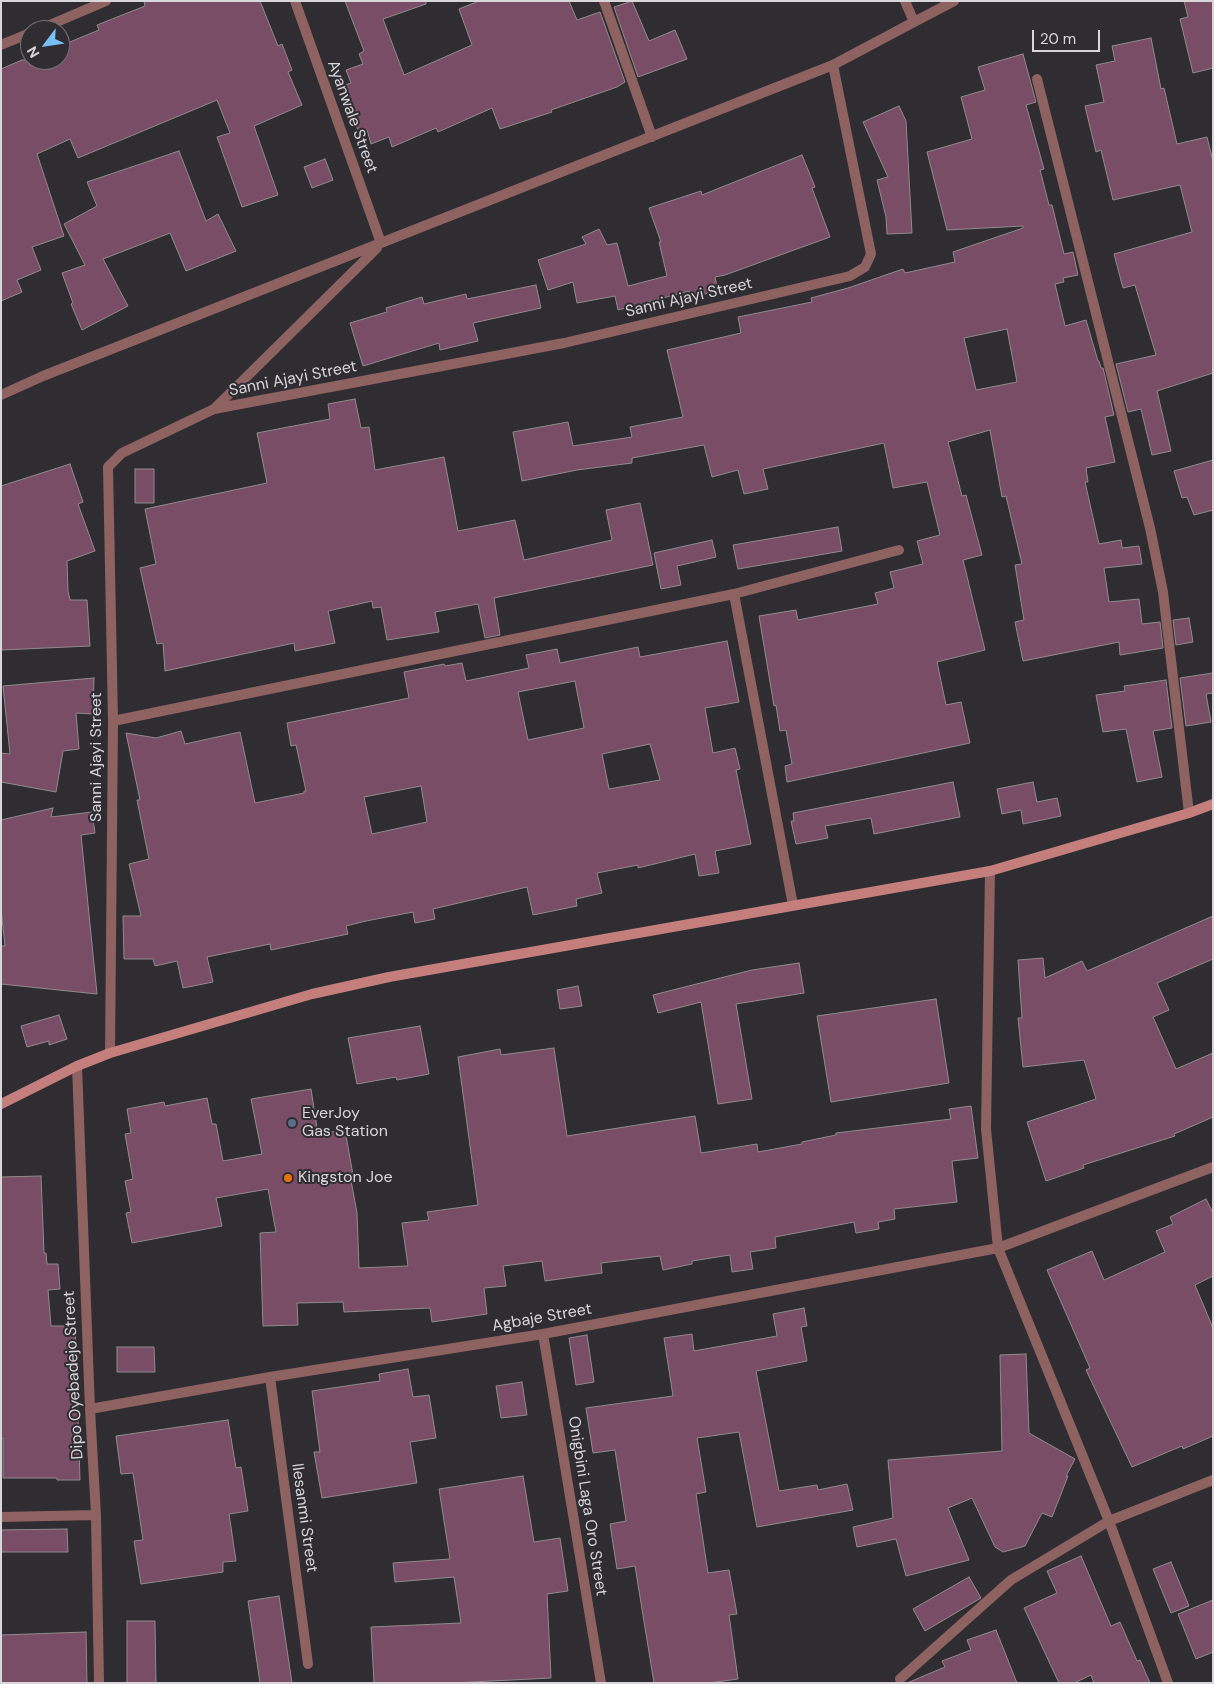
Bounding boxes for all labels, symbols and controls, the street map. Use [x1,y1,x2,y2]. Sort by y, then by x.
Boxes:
north arrow [20,20,70,70]
scale bar [1034,20,1102,52]
text: 20 m [1040,29,1076,49]
text: N [23,43,43,61]
street label: Ayanwale Street [323,58,381,176]
street label: Sanni Ajayi Street [624,274,754,322]
street label: Sanni Ajayi Street [227,357,359,401]
street label: Sanni Ajayi Street [87,692,107,822]
place label: EverJoy Gas Station [302,1104,388,1142]
marker: EverJoy Gas Station [286,1117,298,1129]
place label: Kingston Joe [298,1168,393,1188]
marker: Kingston Joe [282,1172,294,1184]
street label: Dipo Oyebadejo Street [60,1290,88,1460]
street label: Agbaje Street [491,1300,593,1336]
street label: Onigbini Laga Oro Street [563,1415,611,1597]
street label: Ilesanmi Street [287,1462,321,1574]

